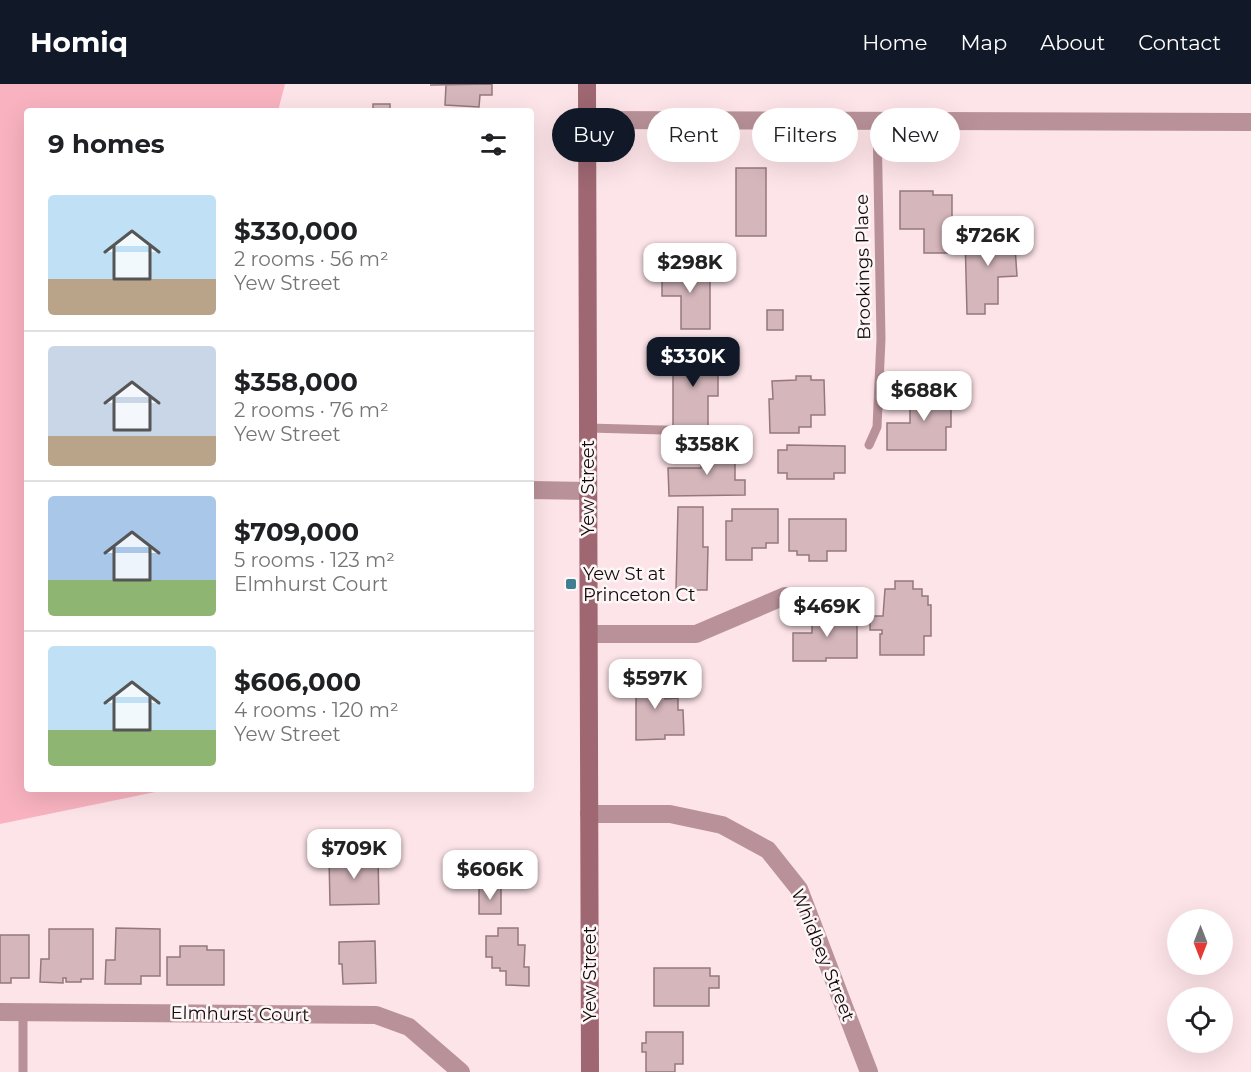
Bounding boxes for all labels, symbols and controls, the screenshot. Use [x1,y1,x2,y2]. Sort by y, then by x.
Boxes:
text: Homiq [30,25,128,59]
text: Home [862,30,927,55]
text: Map [960,30,1007,55]
text: About [1040,30,1105,55]
text: Contact [1138,30,1221,55]
chip: Buy [552,108,635,162]
chip: Rent [647,108,740,162]
chip: Filters [752,108,858,162]
chip: New [870,108,960,162]
text: 9 homes [48,128,165,160]
icon: filters [477,128,510,161]
street label: Brookings Place [851,194,875,340]
text: $330,000 [234,215,358,247]
pin: $726K [946,216,1030,267]
icon: home [96,219,168,291]
text: $726K [956,223,1020,247]
pin: $298K [648,243,732,294]
text: 2 rooms · 56 m² [234,247,389,271]
text: $298K [657,250,723,274]
text: Yew Street [234,271,341,295]
pin: $330K [651,337,735,388]
text: $330K [661,344,725,368]
text: $358,000 [234,366,358,398]
icon: home [96,370,168,442]
pin: $688K [882,371,966,422]
text: $688K [891,378,957,402]
text: 2 rooms · 76 m² [234,398,389,422]
text: Yew Street [234,422,341,446]
pin: $358K [665,425,749,476]
text: $358K [675,432,739,456]
street label: Yew Street [577,440,599,536]
text: $709,000 [234,516,359,548]
icon: home [96,520,168,592]
text: 5 rooms · 123 m² [234,548,395,572]
place label: Yew St at Princeton Ct [583,563,696,606]
text: Elmhurst Court [234,572,388,596]
marker: Yew St at Princeton Ct [564,577,578,591]
pin: $469K [785,587,869,638]
text: $469K [793,594,861,618]
pin: $597K [613,659,697,710]
text: $606,000 [234,666,361,698]
text: $597K [623,666,687,690]
icon: home [96,670,168,742]
text: 4 rooms · 120 m² [234,698,399,722]
text: Yew Street [234,722,341,746]
pin: $709K [312,829,396,880]
text: $709K [321,836,387,860]
pin: $606K [448,850,532,901]
text: $606K [457,857,523,881]
street label: Whidbey Street [786,886,860,1024]
north arrow [1167,909,1233,975]
map controls [1167,909,1233,1053]
street label: Yew Street [579,926,601,1022]
button: locate [1167,987,1233,1053]
street label: Elmhurst Court [170,1002,310,1026]

